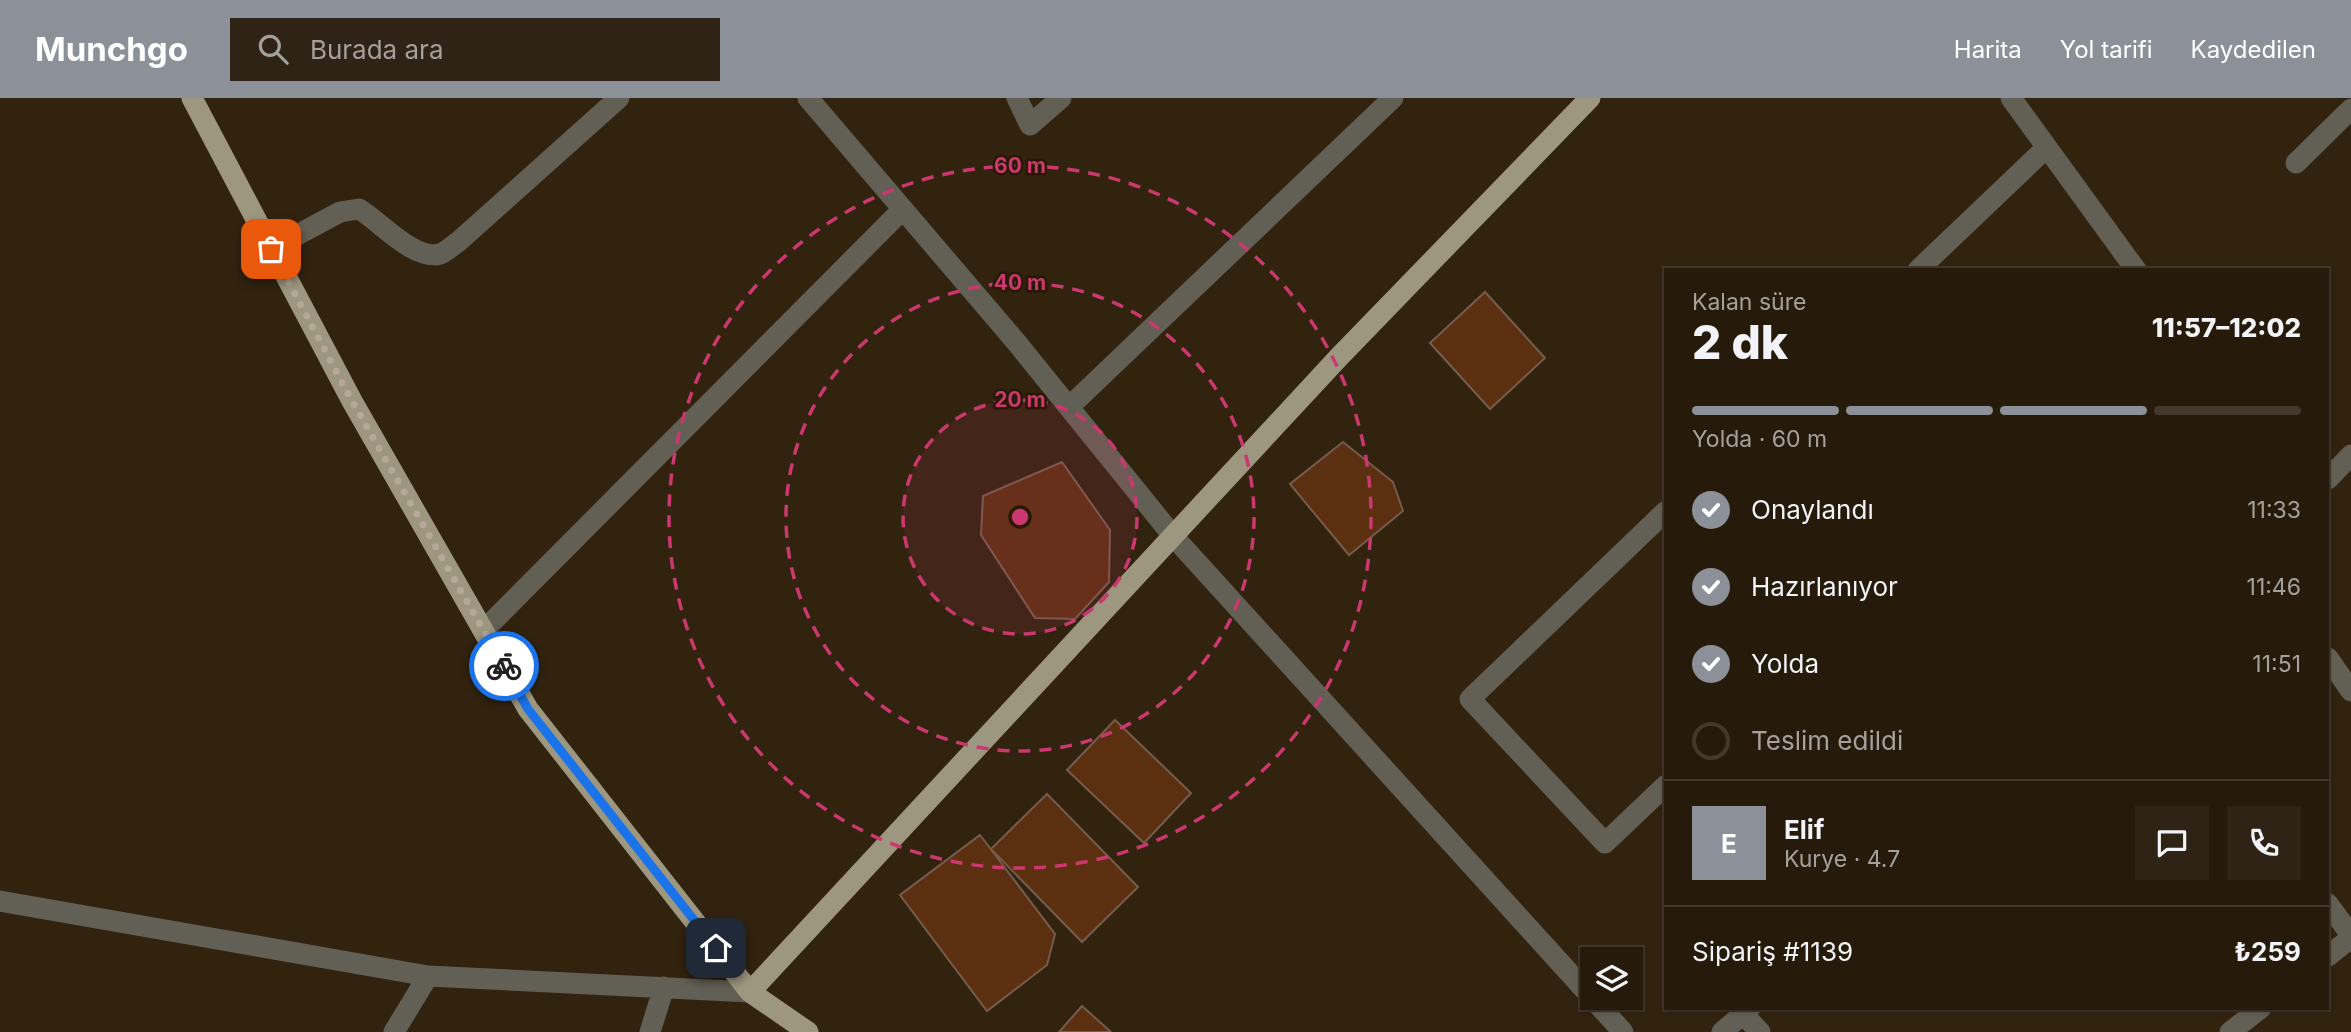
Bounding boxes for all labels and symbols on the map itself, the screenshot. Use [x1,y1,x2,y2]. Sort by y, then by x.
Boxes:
text: 60 m [994,153,1046,178]
pin [241,219,301,279]
text: 40 m [994,270,1046,295]
text: 20 m [994,387,1046,412]
centre of rings [1008,505,1032,529]
courier [469,631,539,701]
pin [686,918,746,978]

